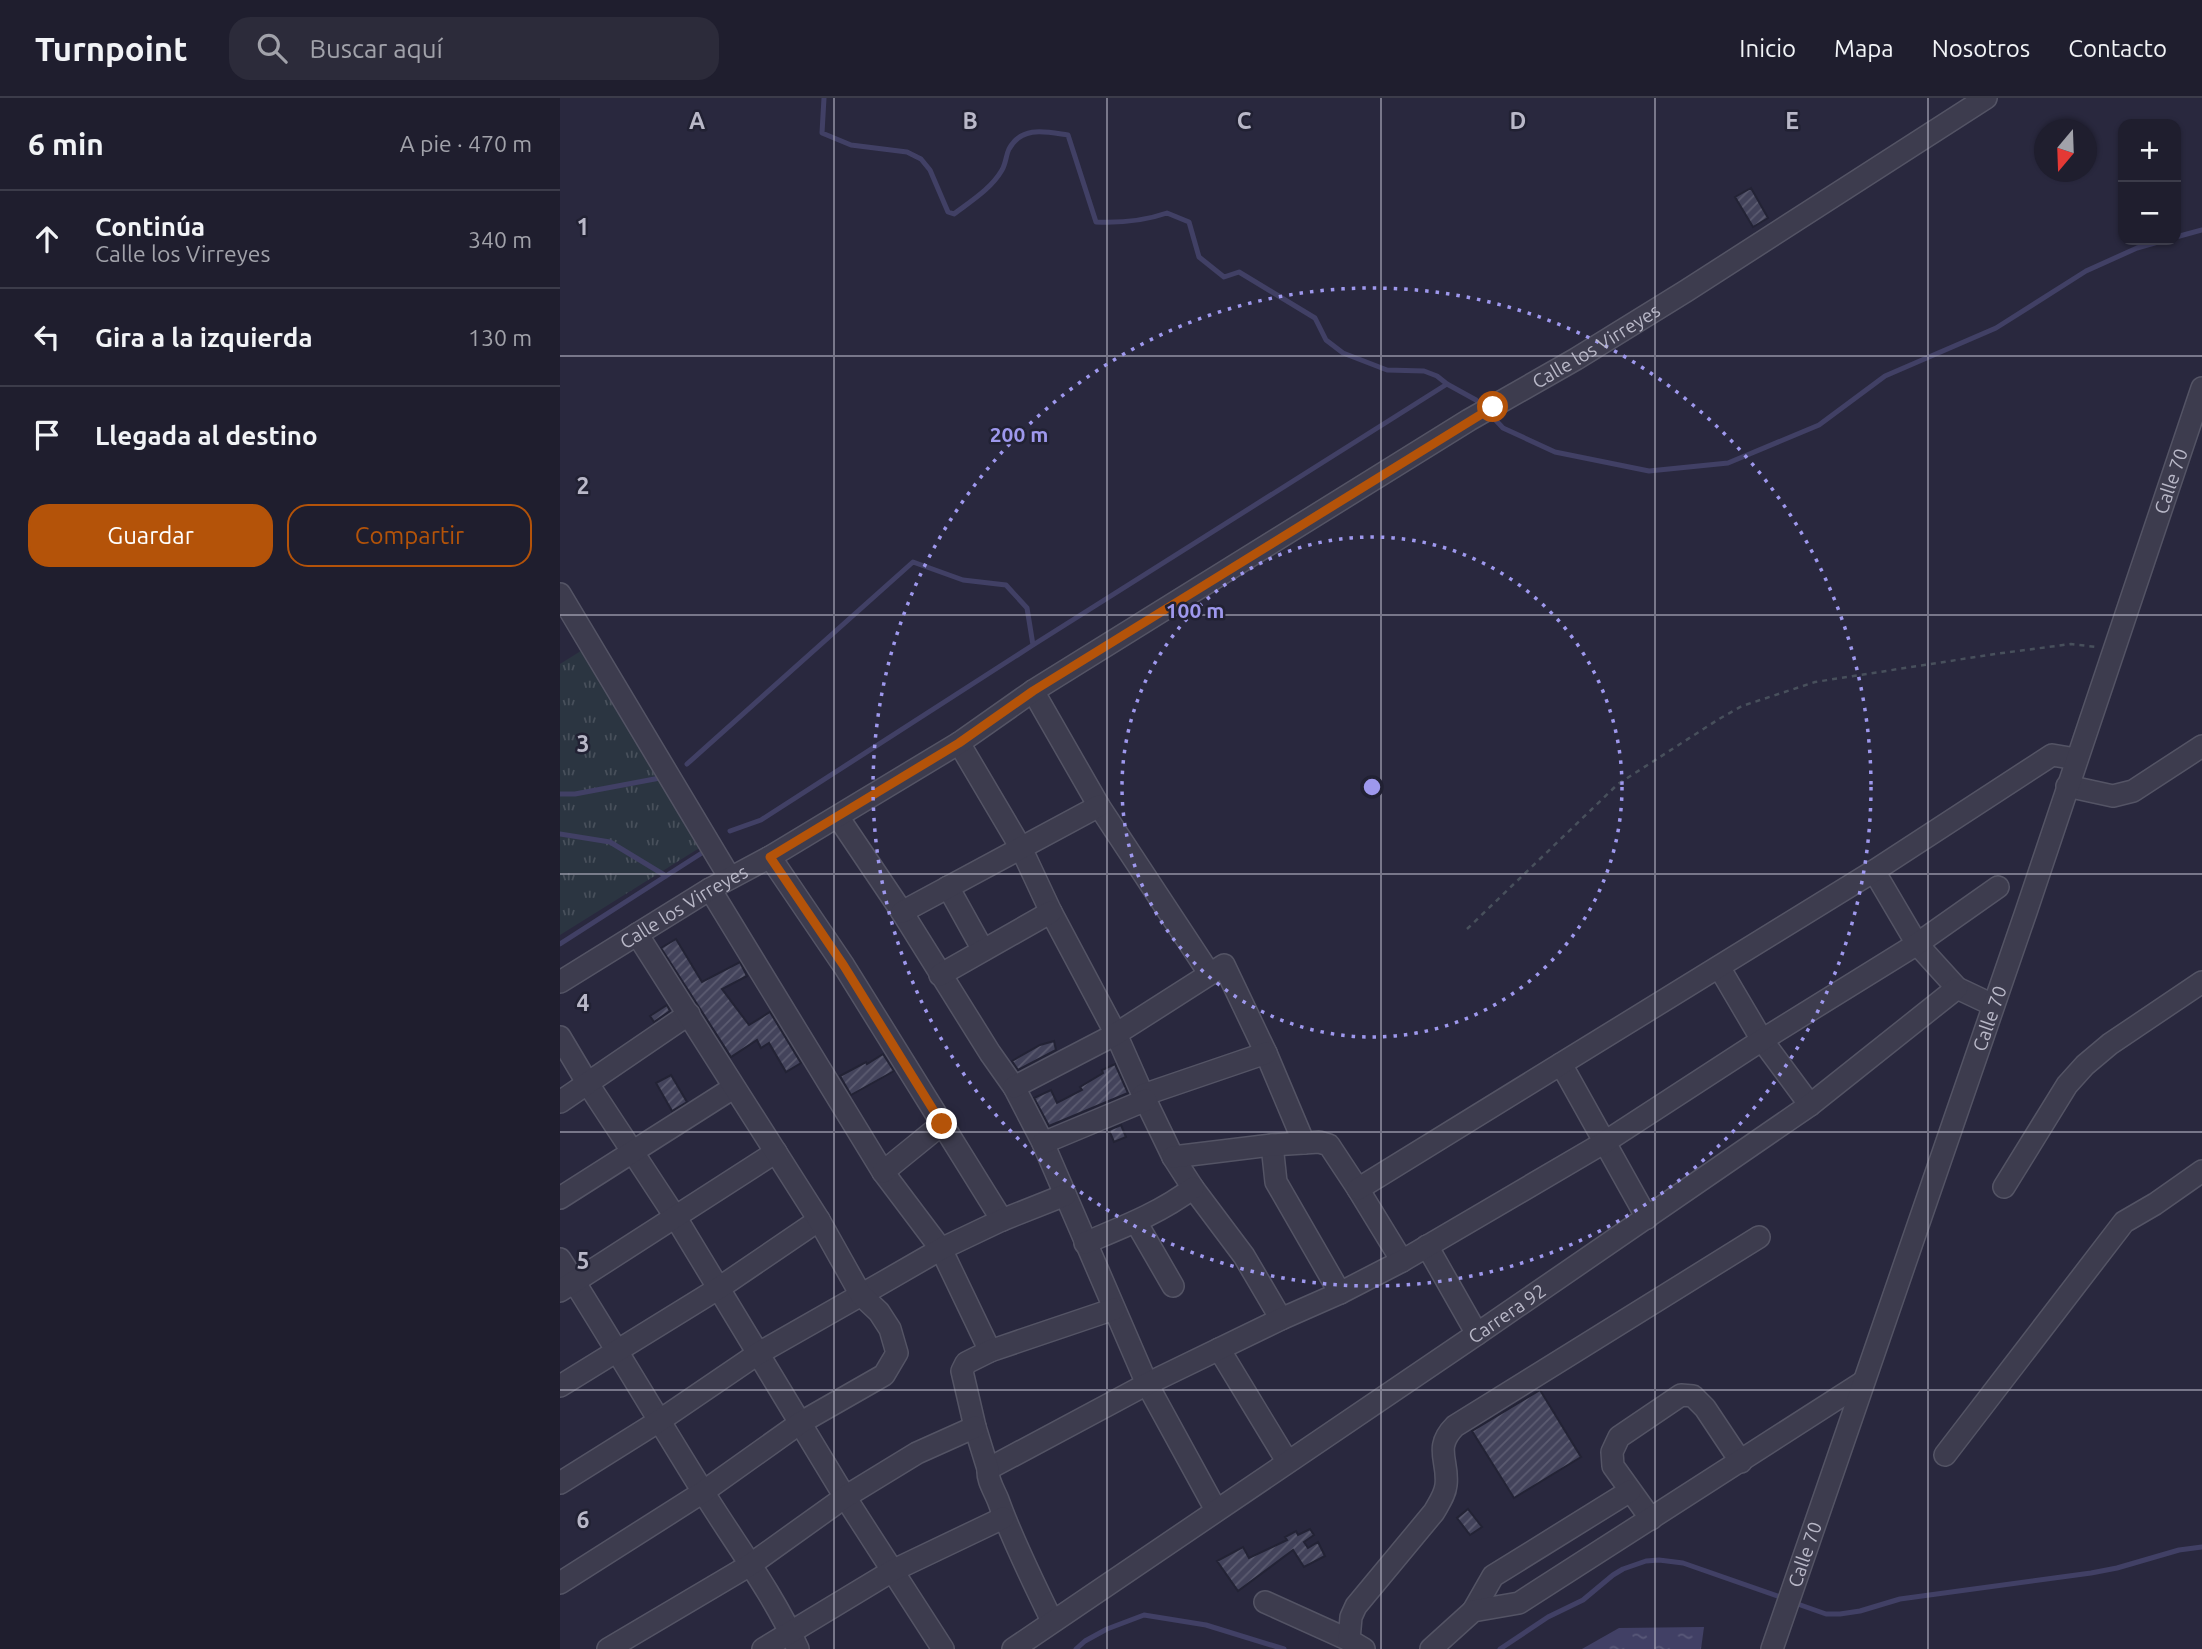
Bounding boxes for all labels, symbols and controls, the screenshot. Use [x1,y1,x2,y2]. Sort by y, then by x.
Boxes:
search box [229,17,719,80]
icon: search [253,29,291,67]
text: Turnpoint [35,30,187,67]
text: Buscar aquí [309,34,443,63]
text: Inicio [1739,35,1796,62]
text: Mapa [1834,35,1894,62]
text: Nosotros [1932,35,2030,62]
text: Contacto [2068,35,2167,62]
text: A [689,108,705,133]
text: B [962,108,978,133]
text: C [1237,108,1252,133]
text: D [1510,108,1526,133]
text: E [1785,108,1799,133]
north arrow [2034,119,2097,182]
map controls [2118,119,2181,245]
button: + [2118,119,2181,182]
text: 6 min [28,127,104,161]
text: A pie · 470 m [400,131,532,156]
button: − [2118,182,2181,245]
text: Continúa [95,212,205,241]
text: 1 [577,214,589,239]
icon: ahead [28,220,66,258]
text: 340 m [468,227,532,252]
text: Calle los Virreyes [95,241,270,266]
street label: Calle los Virreyes [1528,299,1664,393]
icon: left [28,318,66,356]
text: Gira a la izquierda [95,323,313,352]
text: 130 m [468,325,532,350]
route start [1477,391,1508,422]
icon: arrive [28,416,66,454]
text: Llegada al destino [95,421,318,450]
text: 200 m [990,422,1048,446]
street label: Calle 70 [2149,446,2192,517]
text: 2 [577,473,589,498]
button: Guardar [28,504,273,567]
button: Compartir [287,504,532,567]
text: 100 m [1166,598,1224,622]
text: 3 [577,731,589,756]
centre of rings [1360,775,1384,799]
street label: Calle los Virreyes [616,860,751,953]
street label: Calle 70 [1968,983,2011,1054]
text: 4 [577,990,590,1015]
route end [926,1108,957,1139]
text: 5 [577,1248,589,1273]
street label: Carrera 92 [1464,1279,1550,1348]
text: 6 [577,1507,590,1532]
street label: Calle 70 [1783,1519,1826,1590]

